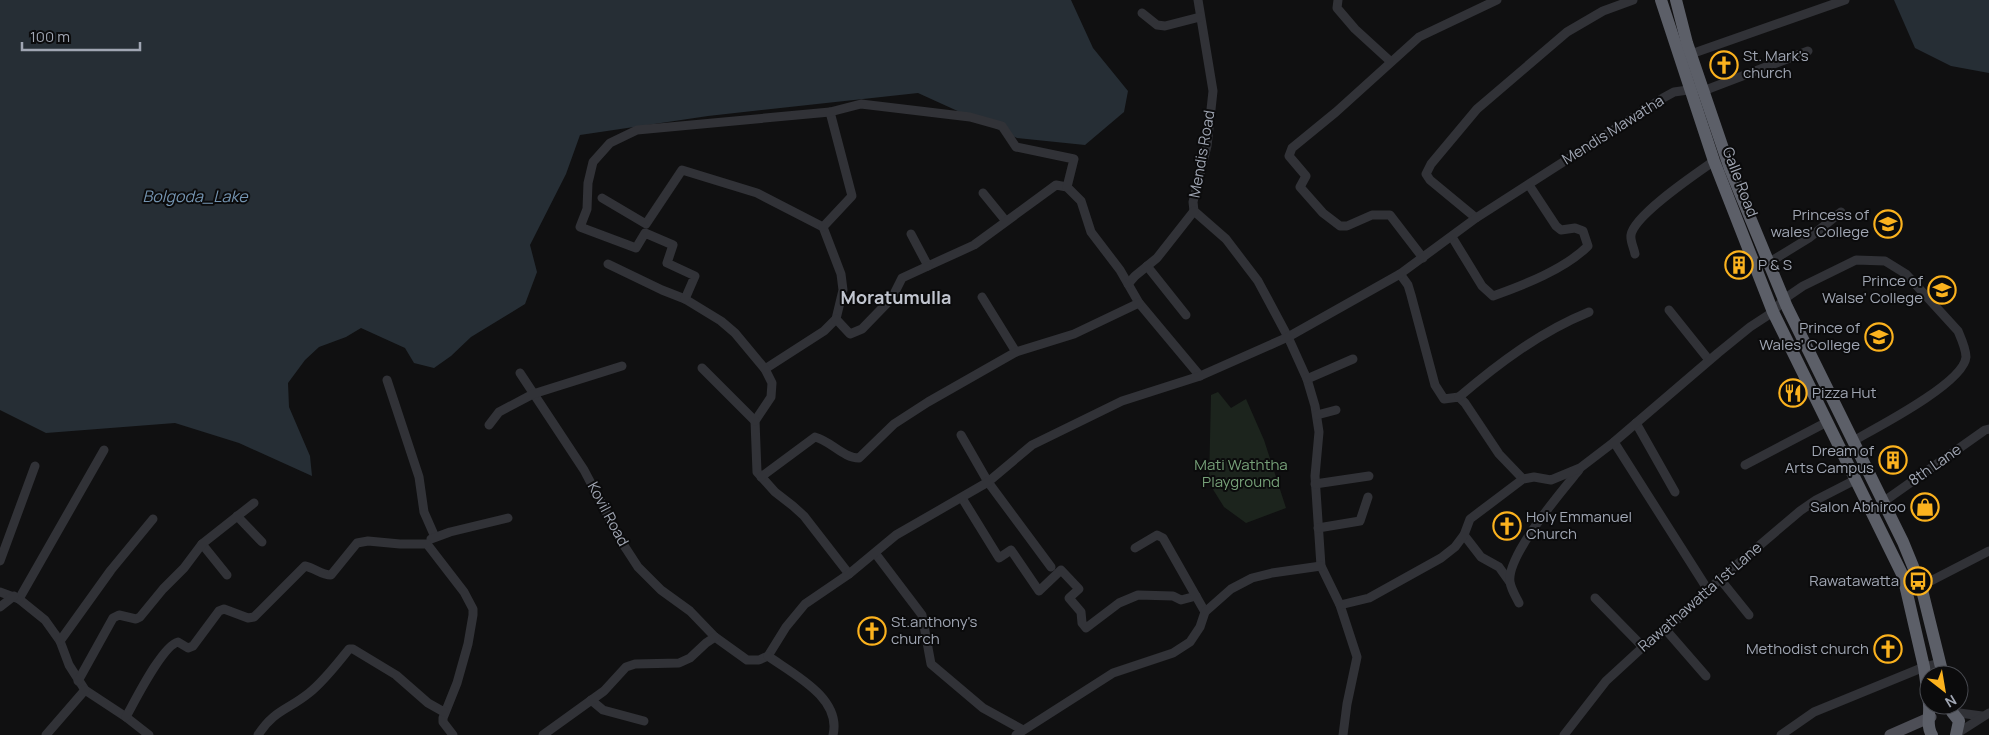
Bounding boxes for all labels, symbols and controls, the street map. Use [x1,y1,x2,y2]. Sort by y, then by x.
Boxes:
scale bar [22,20,140,52]
text: 100 m [30,26,70,47]
place label: St. Mark's church [1743,45,1809,83]
church icon: St. Mark's church [1709,50,1739,80]
street label: Mendis Mawatha [1558,90,1668,169]
street label: Mendis Road [1183,108,1220,199]
street label: Galle Road [1718,144,1763,220]
water label: Bolgoda_Lake [142,185,249,207]
place label: Princess of wales' College [1771,204,1870,242]
school or university icon: Princess of wales' College [1873,209,1903,239]
building icon: P & S [1724,250,1754,280]
place label: P & S [1758,254,1792,275]
place label: Prince of Walse' College [1822,270,1924,308]
school or university icon: Prince of Walse' College [1927,275,1957,305]
district label: Moratumulla [841,285,951,309]
place label: Prince of Wales' College [1759,317,1861,355]
school or university icon: Prince of Wales' College [1864,322,1894,352]
restaurant icon: Pizza Hut [1778,378,1808,408]
place label: Pizza Hut [1812,382,1877,403]
street label: 8th Lane [1904,439,1966,490]
place label: Dream of Arts Campus [1785,440,1875,478]
building icon: Dream of Arts Campus [1878,445,1908,475]
park label: Mati Waththa Playground [1194,454,1288,492]
street label: Kovil Road [583,478,634,550]
shop icon: Salon Abhiroo [1910,492,1940,522]
place label: Salon Abhiroo [1810,496,1906,517]
place label: Holy Emmanuel Church [1526,506,1632,544]
church icon: Holy Emmanuel Church [1492,511,1522,541]
street label: Rawathawatta 1st Lane [1633,537,1766,656]
bus stop icon: Rawatawatta [1903,566,1933,596]
place label: Rawatawatta [1809,570,1899,591]
place label: St.anthony's church [891,611,978,649]
church icon: St.anthony's church [857,616,887,646]
church icon: Methodist church [1873,634,1903,664]
place label: Methodist church [1746,638,1869,659]
north arrow [1919,665,1969,715]
text: N [1942,691,1960,712]

